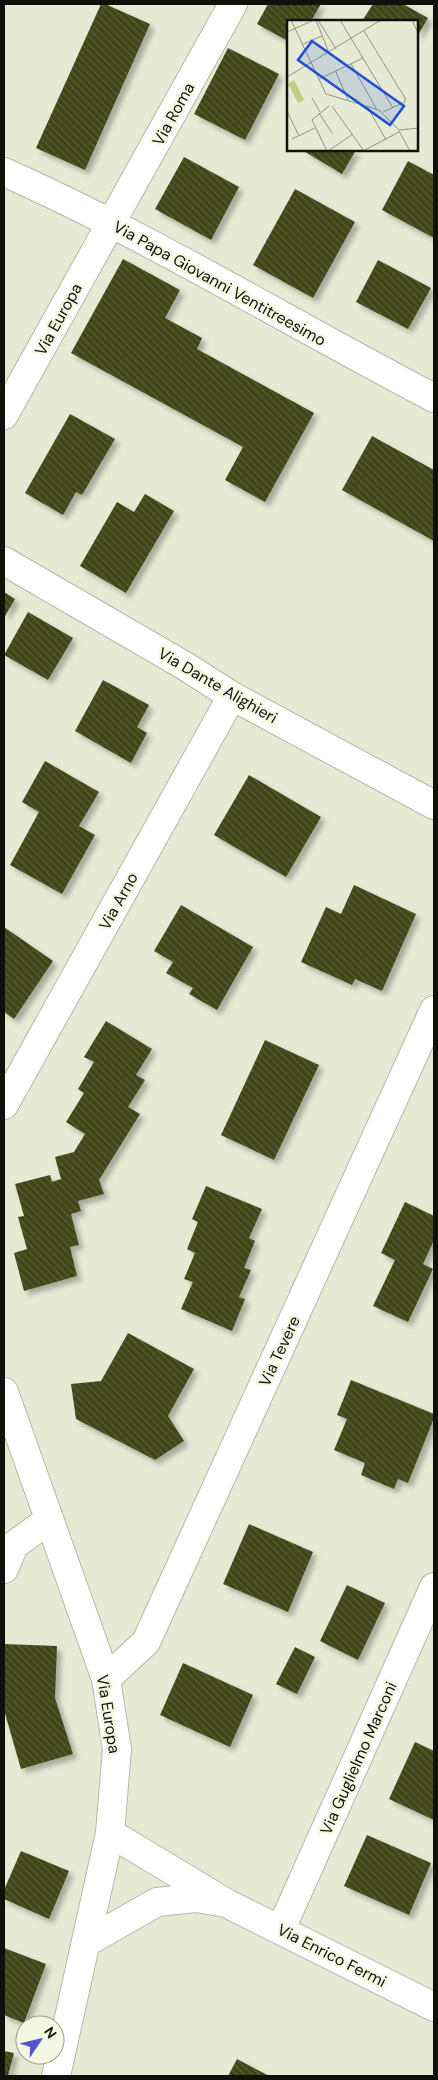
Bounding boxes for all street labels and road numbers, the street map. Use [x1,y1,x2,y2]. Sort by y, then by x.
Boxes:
street label: Via Roma [148,79,199,150]
street label: Via Papa Giovanni Ventitreesimo [110,216,330,351]
street label: Via Europa [30,279,87,359]
street label: Via Dante Alighieri [154,643,281,728]
street label: Via Arno [94,869,143,934]
street label: Via Tevere [254,1312,305,1390]
street label: Via Europa [92,1673,125,1755]
street label: Via Guglielmo Marconi [315,1678,402,1838]
street label: Via Enrico Fermi [274,1919,390,1992]

